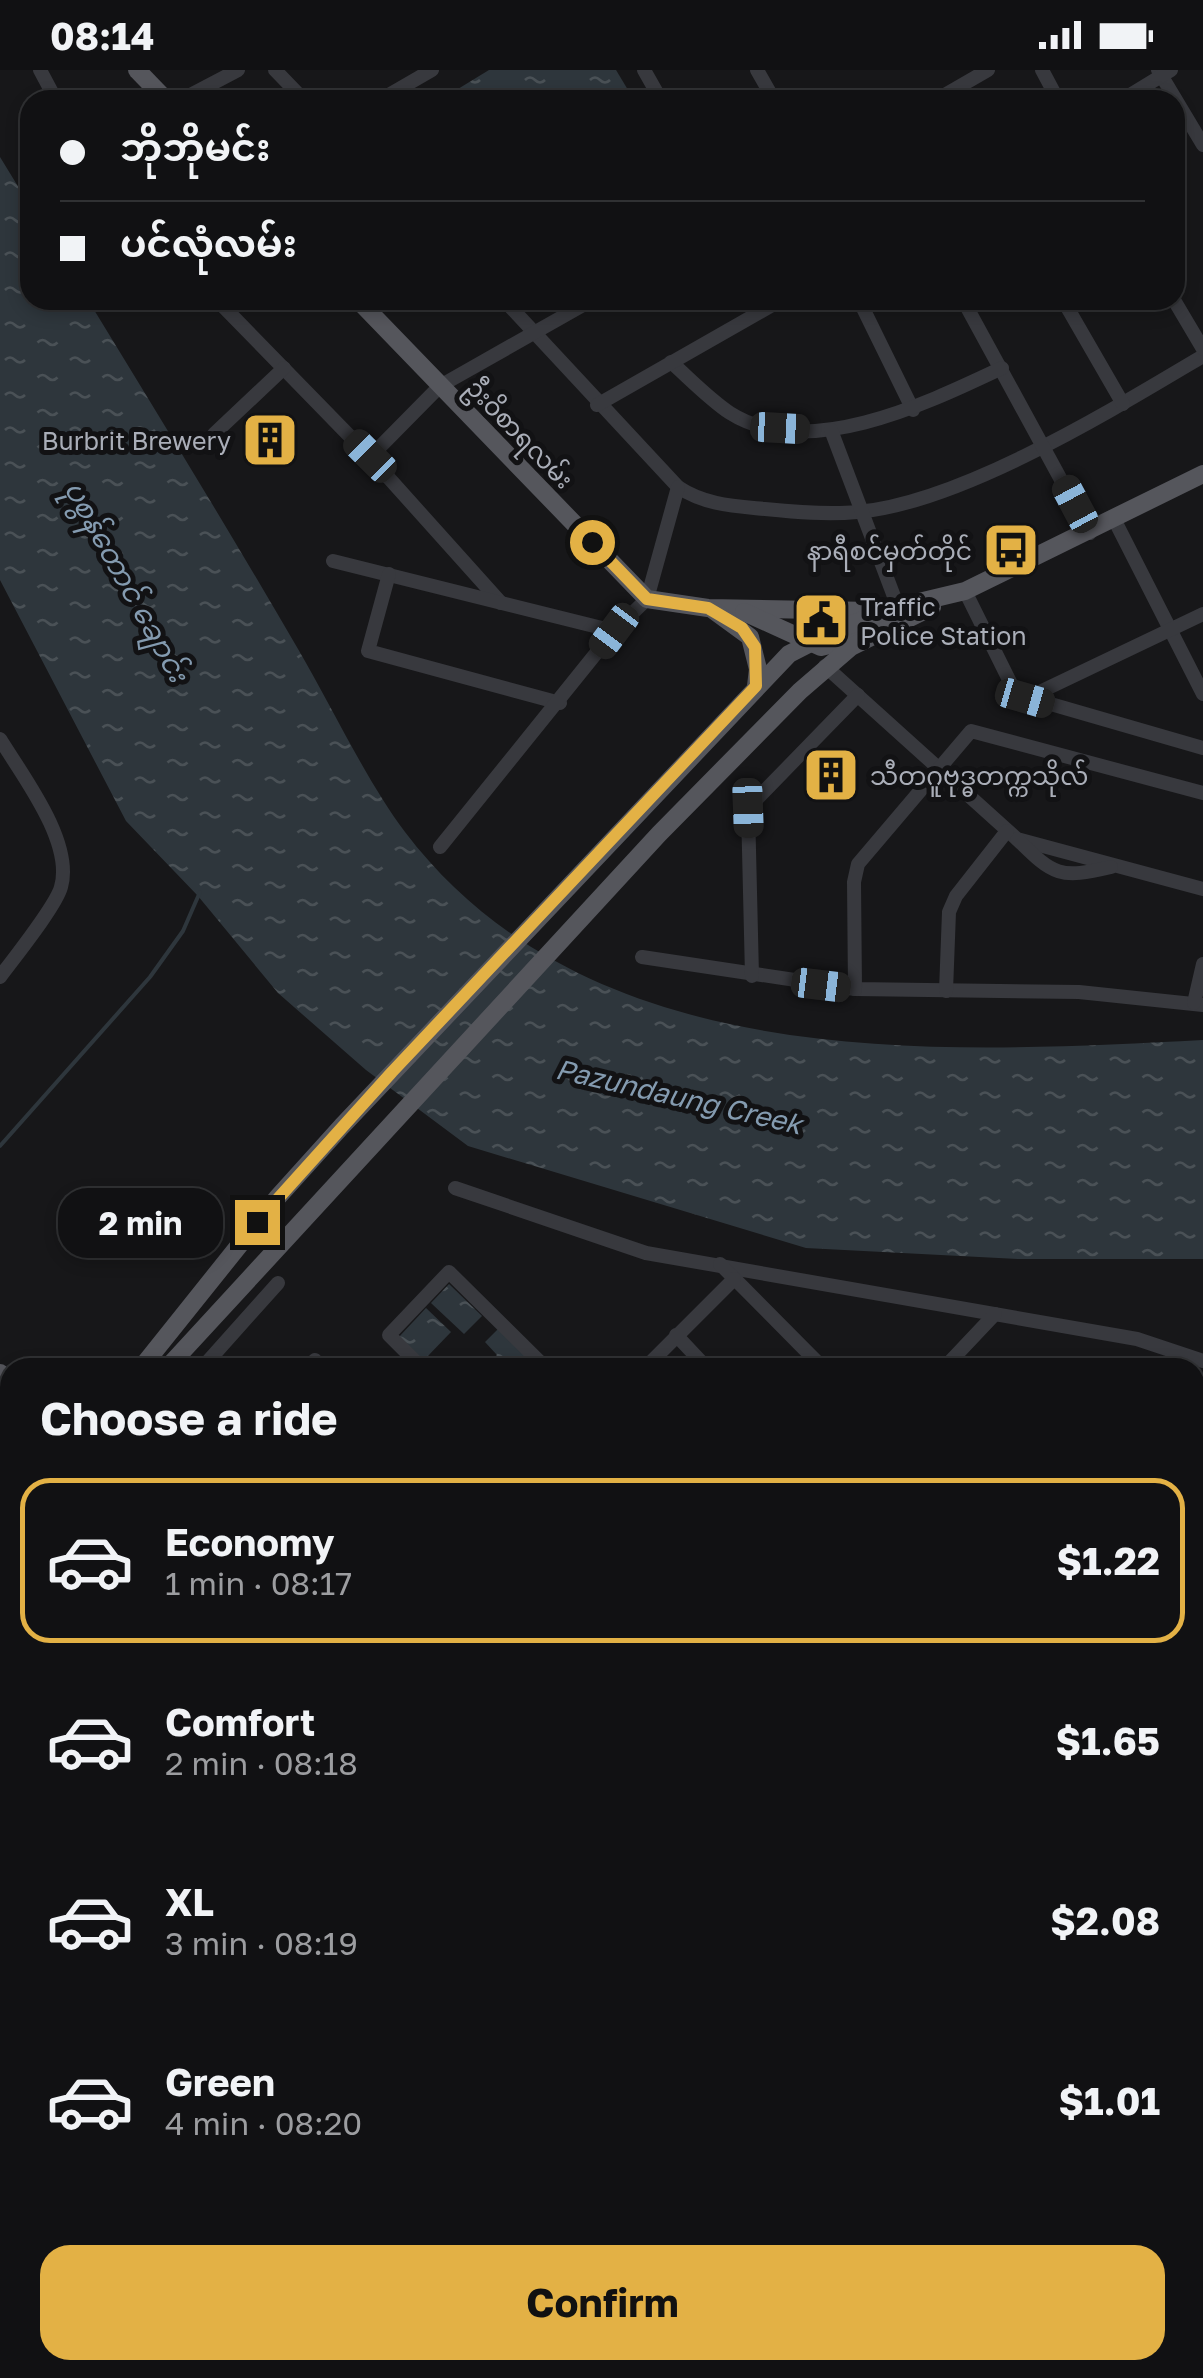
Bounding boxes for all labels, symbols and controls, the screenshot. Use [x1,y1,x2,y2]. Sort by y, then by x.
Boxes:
text: 08:14 [50,13,155,58]
text: ဘိုဘိုမင်း [120,124,271,169]
text: ပင်လုံလမ်း [120,220,297,265]
street label: ဦးဝိစာရလမ်း [455,371,581,499]
building icon: Burbrit Brewery [240,410,300,470]
car [749,411,811,445]
car [338,424,402,488]
place label: Burbrit Brewery [42,425,231,456]
car [1048,470,1102,538]
water label: ပုစွန်တောင် ချောင်း [51,474,199,693]
route start [570,520,615,565]
bus stop icon: နာရီစင်မှတ်တိုင် [981,520,1041,580]
place label: နာရီစင်မှတ်တိုင် [807,534,972,572]
public building icon: Traffic Police Station [791,590,851,650]
place label: Traffic Police Station [860,591,1027,651]
car [584,598,644,664]
car [992,675,1058,721]
building icon: သီတဂူဗုဒ္ဓတက္ကသိုလ် [801,745,861,805]
place label: သီတဂူဗုဒ္ဓတက္ကသိုလ် [870,759,1088,797]
car [732,777,764,839]
car [789,966,853,1004]
water label: Pazundaung Creek [553,1052,808,1141]
callout: 2 min [57,1187,222,1257]
route end [235,1200,280,1245]
text: 2 min [99,1204,182,1242]
text: Choose a ride [40,1391,338,1445]
icon: car [45,1516,135,1606]
text: Economy [165,1519,334,1564]
text: $1.22 [1056,1538,1160,1583]
text: 1 min · 08:17 [165,1564,352,1602]
icon: car [45,1696,135,1786]
text: Comfort [165,1699,315,1744]
text: $1.65 [1055,1718,1160,1763]
text: 2 min · 08:18 [165,1744,358,1782]
icon: car [45,1876,135,1966]
text: XL [165,1879,214,1924]
text: $2.08 [1050,1898,1160,1943]
text: 3 min · 08:19 [165,1924,358,1962]
icon: car [45,2056,135,2146]
text: Green [165,2059,275,2104]
text: $1.01 [1059,2078,1160,2123]
text: 4 min · 08:20 [165,2104,362,2142]
button: Confirm [40,2245,1165,2360]

